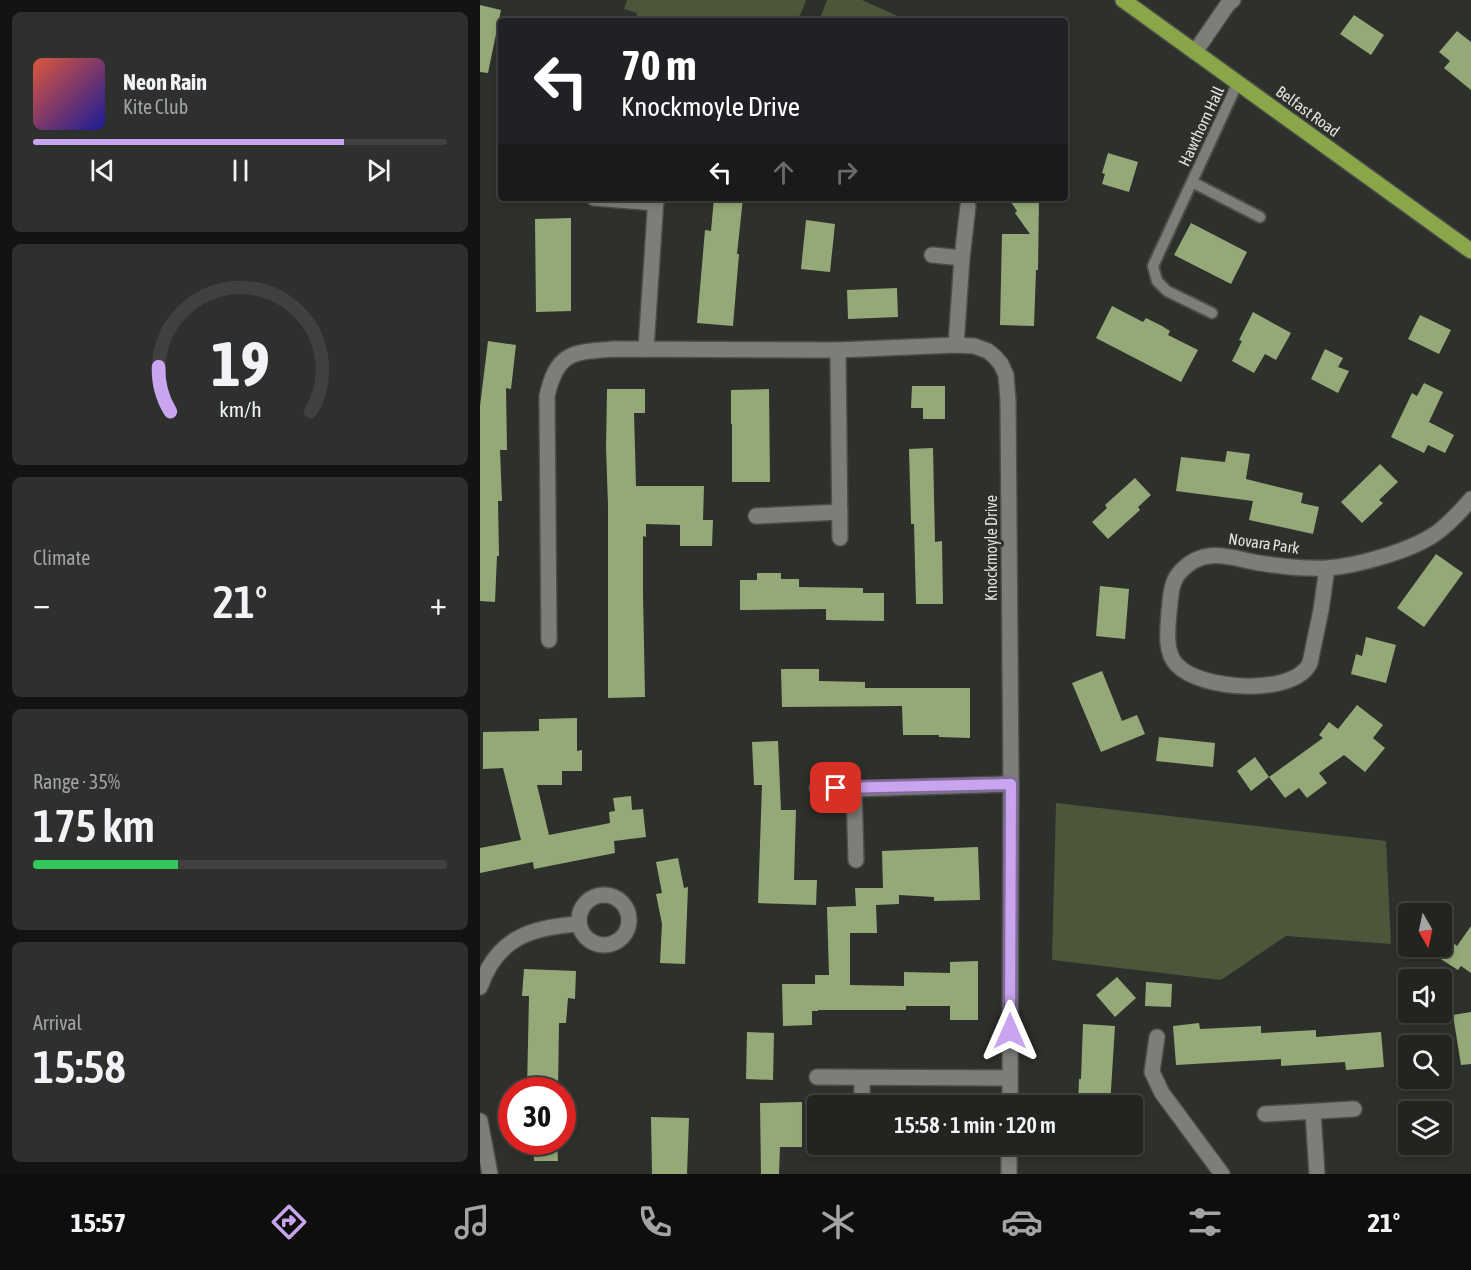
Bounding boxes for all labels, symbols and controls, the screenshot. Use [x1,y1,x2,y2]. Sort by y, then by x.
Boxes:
text: 70 m [621,41,696,89]
icon: left [522,42,600,120]
text: Neon Rain [123,69,207,95]
street label: Belfast Road [1273,82,1343,140]
street label: Hawthorn Hall [1175,83,1228,169]
text: Knockmoyle Drive [621,91,800,122]
text: Kite Club [123,95,188,118]
icon: previous [86,154,119,187]
icon: pause [224,154,257,187]
icon: next [362,154,395,187]
icon: left [704,156,737,189]
icon: ahead [767,156,800,189]
icon: right [830,156,863,189]
text: 19 [211,328,269,399]
text: km/h [219,397,261,422]
street label: Knockmoyle Drive [982,495,1001,601]
street label: Novara Park [1227,529,1301,557]
text: Climate [33,546,90,569]
text: 21° [213,576,267,628]
text: − [33,584,50,622]
text: + [430,584,447,622]
pin [810,762,861,813]
text: Range · 35% [33,770,120,793]
icon: arrive [819,771,852,804]
text: 175 km [33,800,155,852]
north arrow [1398,903,1452,957]
map controls [1398,903,1452,1155]
button: sound [1398,969,1452,1023]
position arrow [978,999,1042,1063]
text: Arrival [33,1011,82,1034]
button: search [1398,1035,1452,1089]
text: 15:58 [33,1041,126,1093]
speed limit sign: 30 [498,1077,576,1155]
button: layers [1398,1101,1452,1155]
text: 15:58 · 1 min · 120 m [894,1112,1056,1138]
icon: directions [268,1201,310,1243]
icon: music [451,1201,493,1243]
icon: phone [634,1201,676,1243]
icon: climate [817,1201,859,1243]
icon: car [1001,1201,1043,1243]
icon: filters [1184,1201,1226,1243]
text: 15:57 [71,1207,126,1238]
text: 21° [1367,1207,1400,1238]

